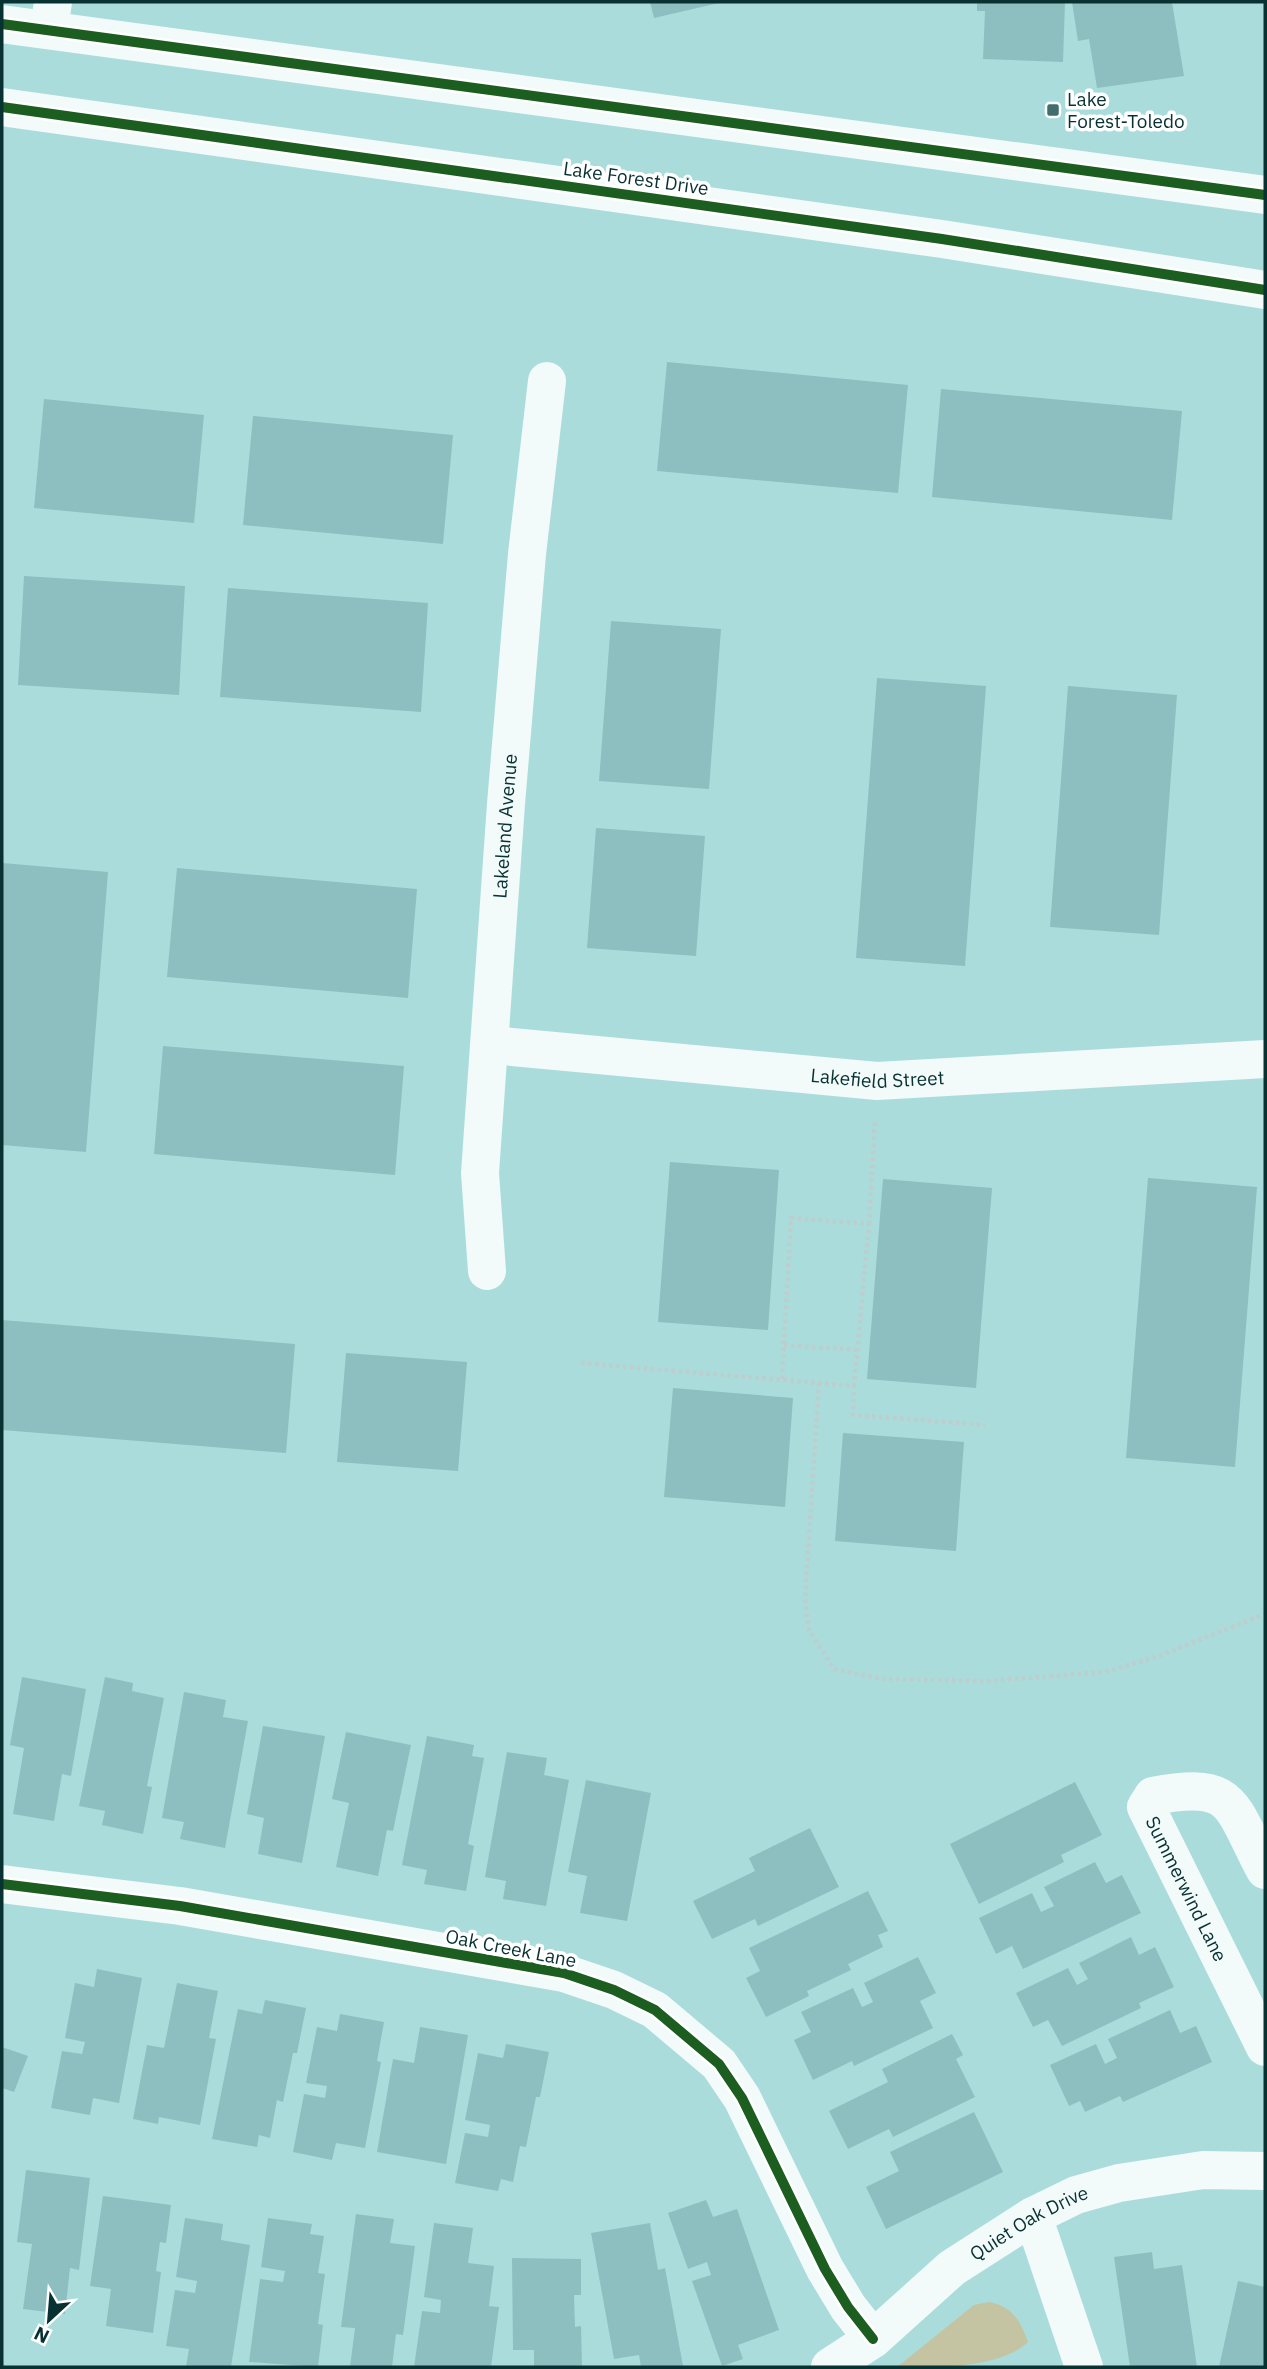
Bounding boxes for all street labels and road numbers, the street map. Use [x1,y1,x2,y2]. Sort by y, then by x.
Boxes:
street label: Lake Forest Drive [562,156,710,200]
street label: Lakeland Avenue [487,753,522,899]
street label: Lakefield Street [810,1063,945,1093]
street label: Summerwind Lane [1140,1812,1233,1965]
street label: Oak Creek Lane [443,1924,579,1972]
street label: Quiet Oak Drive [965,2180,1091,2266]

